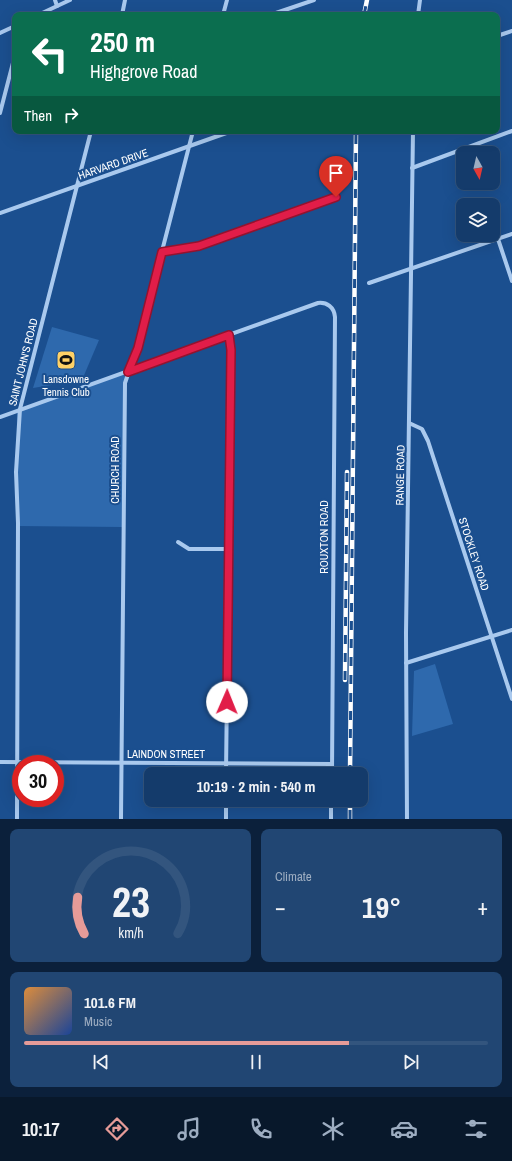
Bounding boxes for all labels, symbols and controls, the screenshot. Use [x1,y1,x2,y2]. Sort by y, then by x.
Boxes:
text: 250 m [90,23,155,61]
icon: left [24,28,76,80]
text: Highgrove Road [90,59,197,84]
icon: right [60,104,82,126]
text: Then [24,105,52,126]
street label: HARVARD DRIVE [76,145,150,183]
north arrow [456,146,500,190]
map controls [456,146,500,242]
pin [319,156,353,197]
icon: arrive [325,162,347,184]
button: layers [456,198,500,242]
street label: SAINT JOHN'S ROAD [5,317,41,407]
sports icon: Lansdowne Tennis Club [55,349,77,371]
place label: Lansdowne Tennis Club [42,372,90,399]
street label: CHURCH ROAD [108,436,122,504]
street label: RANGE ROAD [392,445,408,505]
street label: ROUXTON ROAD [317,500,331,574]
street label: STOCKLEY ROAD [456,516,492,592]
position arrow [206,681,248,723]
street label: LAINDON STREET [127,747,206,761]
speed limit sign: 30 [12,755,64,807]
text: 10:19 · 2 min · 540 m [197,776,315,797]
text: Climate [275,868,312,885]
text: 23 [112,873,149,929]
text: 19° [362,887,401,927]
text: − [275,892,286,922]
text: + [477,892,488,922]
text: km/h [118,922,143,941]
text: 101.6 FM [84,992,136,1013]
text: Music [84,1013,112,1030]
icon: previous [90,1051,112,1073]
icon: pause [245,1051,267,1073]
icon: next [400,1051,422,1073]
icon: directions [103,1115,131,1143]
icon: music [175,1115,203,1143]
icon: phone [247,1115,275,1143]
icon: climate [319,1115,347,1143]
icon: car [390,1115,418,1143]
icon: filters [462,1115,490,1143]
text: 10:17 [22,1117,60,1142]

